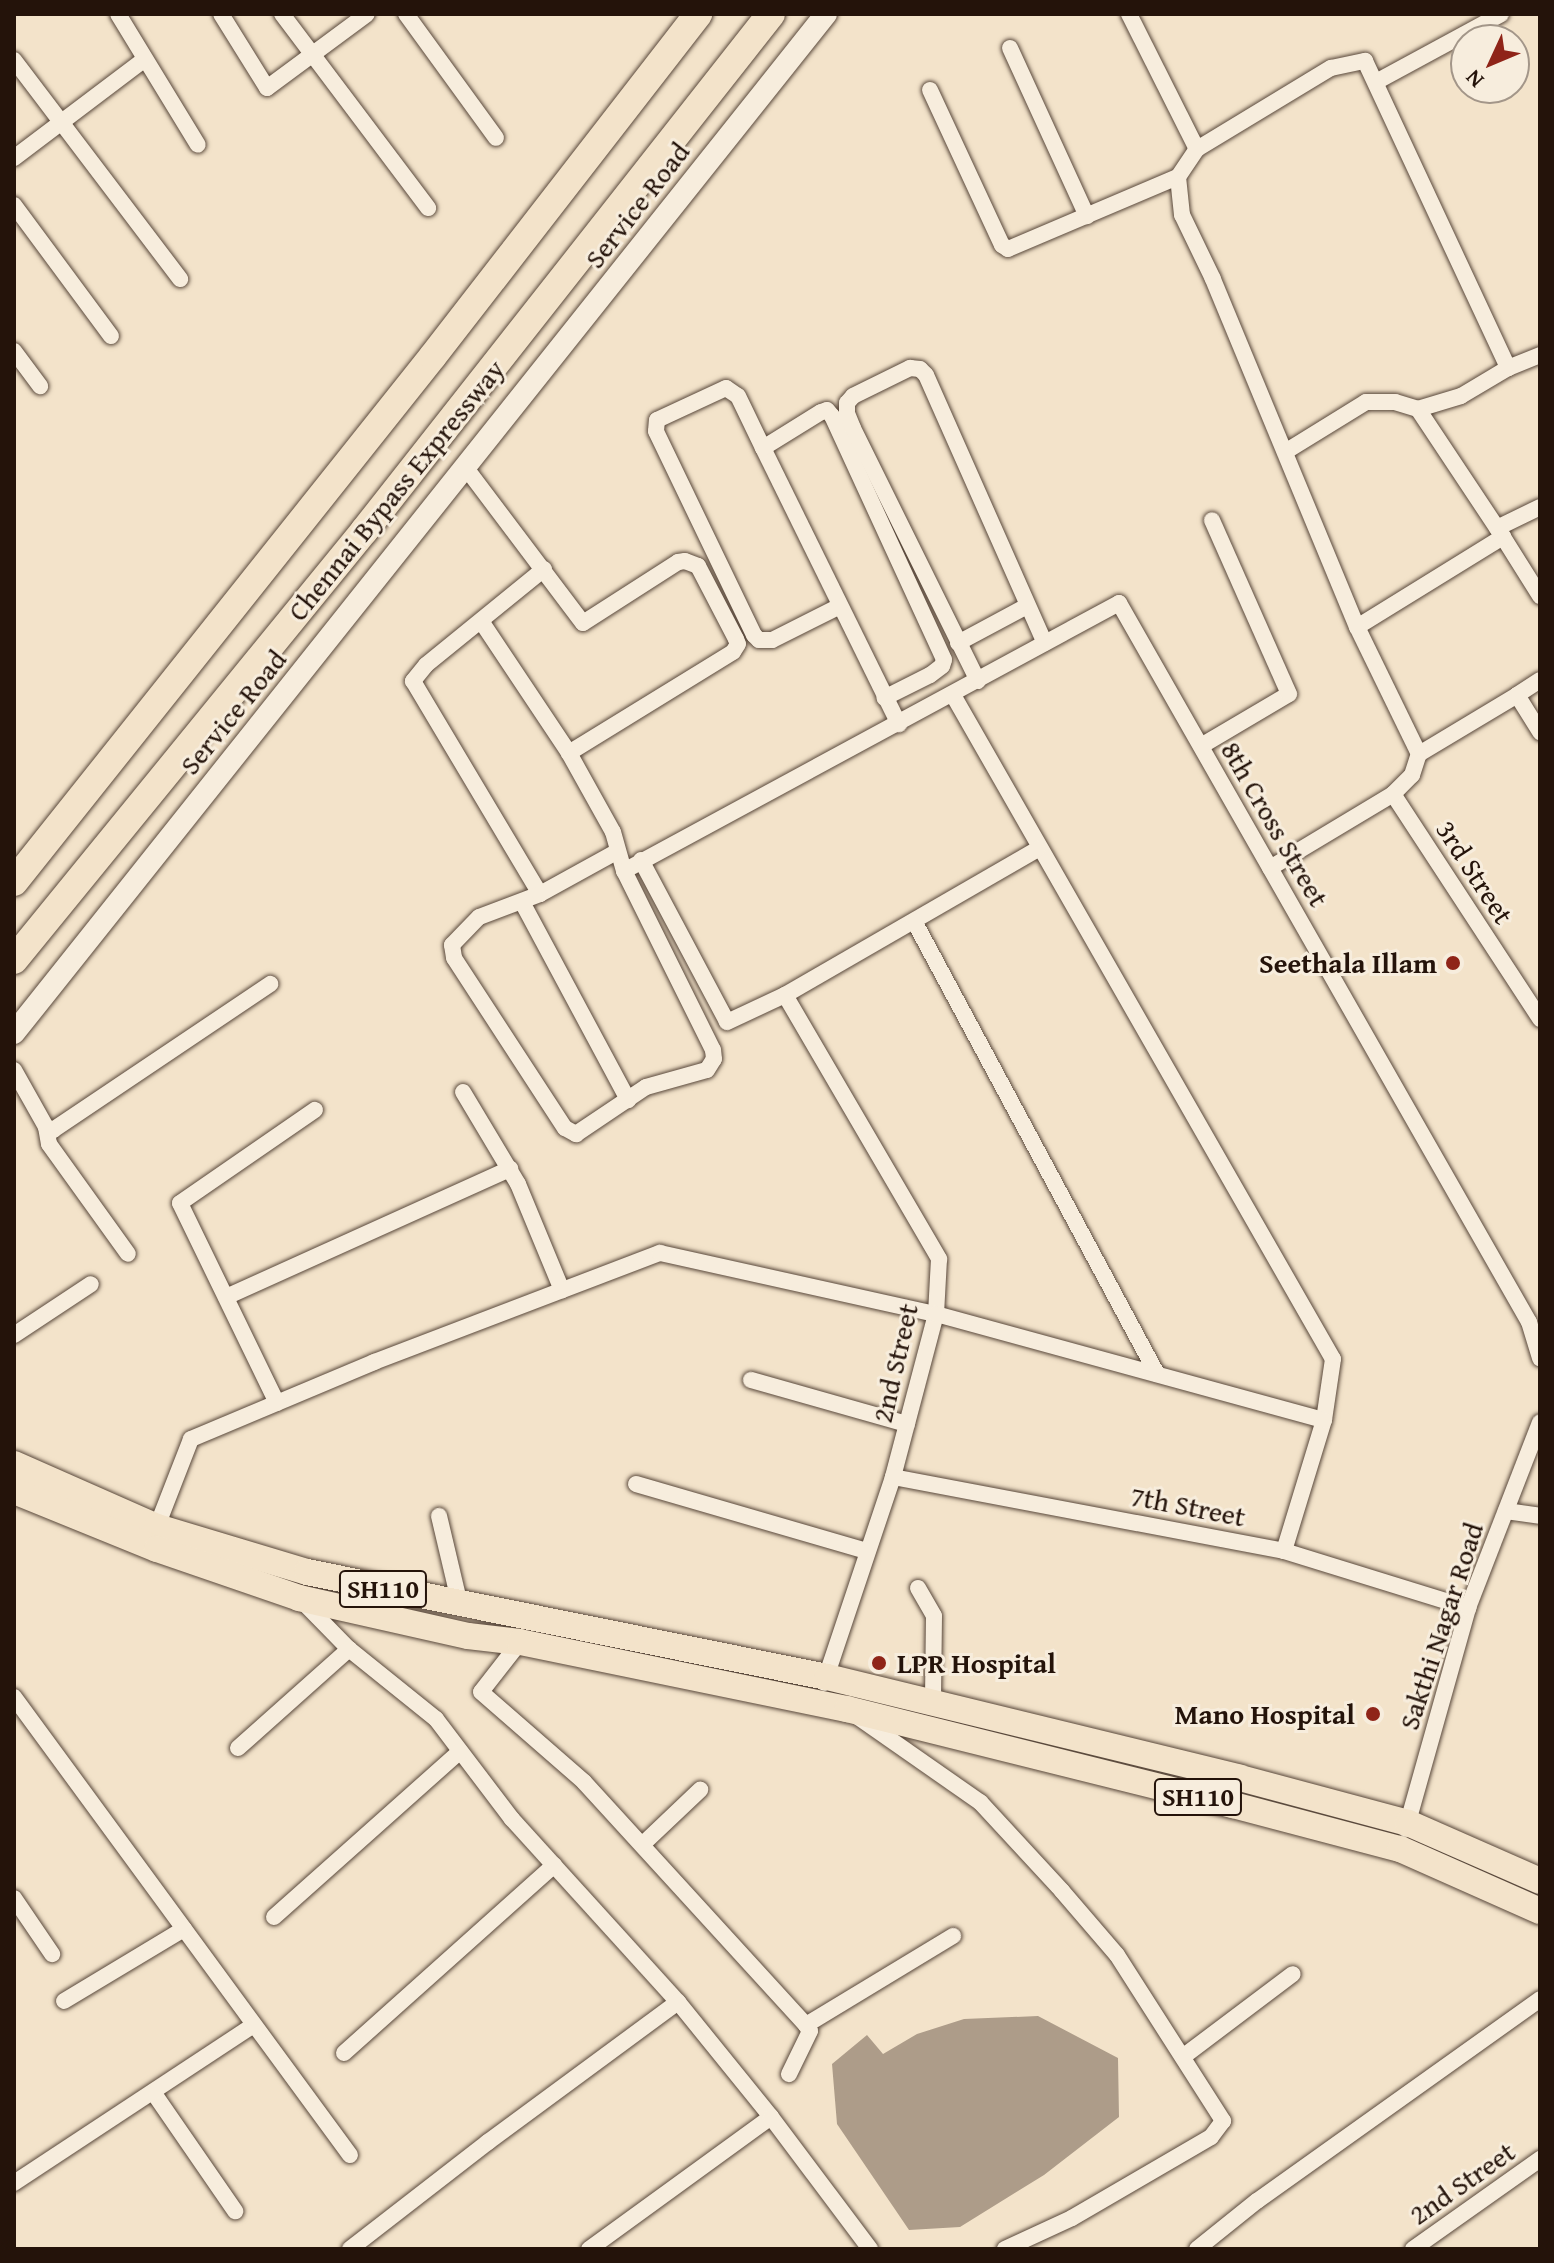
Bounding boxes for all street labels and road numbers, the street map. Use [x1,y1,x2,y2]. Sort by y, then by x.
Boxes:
street label: Service Road [577,135,697,275]
street label: Chennai Bypass Expressway [280,353,512,627]
street label: Service Road [173,643,293,781]
street label: 8th Cross Street [1214,735,1336,913]
street label: 3rd Street [1429,814,1521,930]
street label: 2nd Street [865,1300,925,1426]
street label: 7th Street [1128,1478,1248,1534]
street label: Sakthi Nagar Road [1392,1518,1490,1734]
road number: SH110 [337,1567,429,1611]
road number: SH110 [1152,1775,1244,1819]
street label: 2nd Street [1403,2134,1521,2232]

